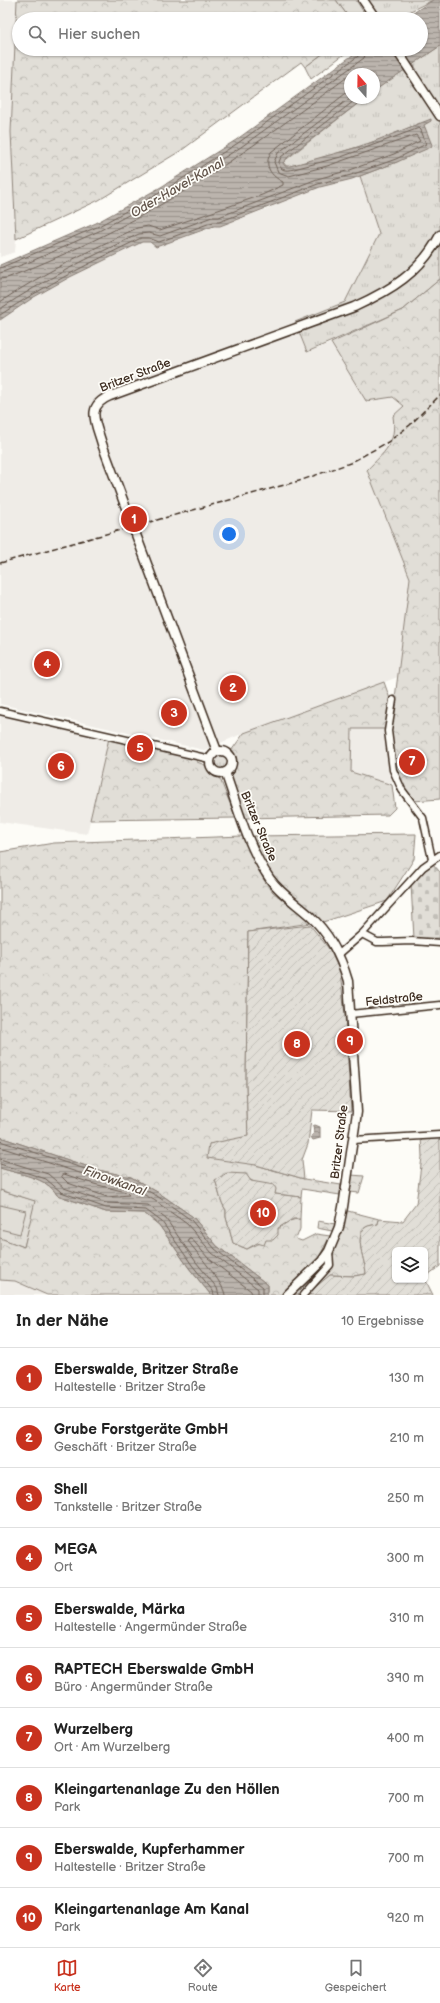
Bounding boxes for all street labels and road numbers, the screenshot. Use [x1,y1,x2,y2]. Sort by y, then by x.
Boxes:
street label: Britzer Straße [98,355,173,396]
street label: Britzer Straße [237,789,280,864]
street label: Feldstraße [365,989,424,1010]
street label: Britzer Straße [328,1104,351,1180]

